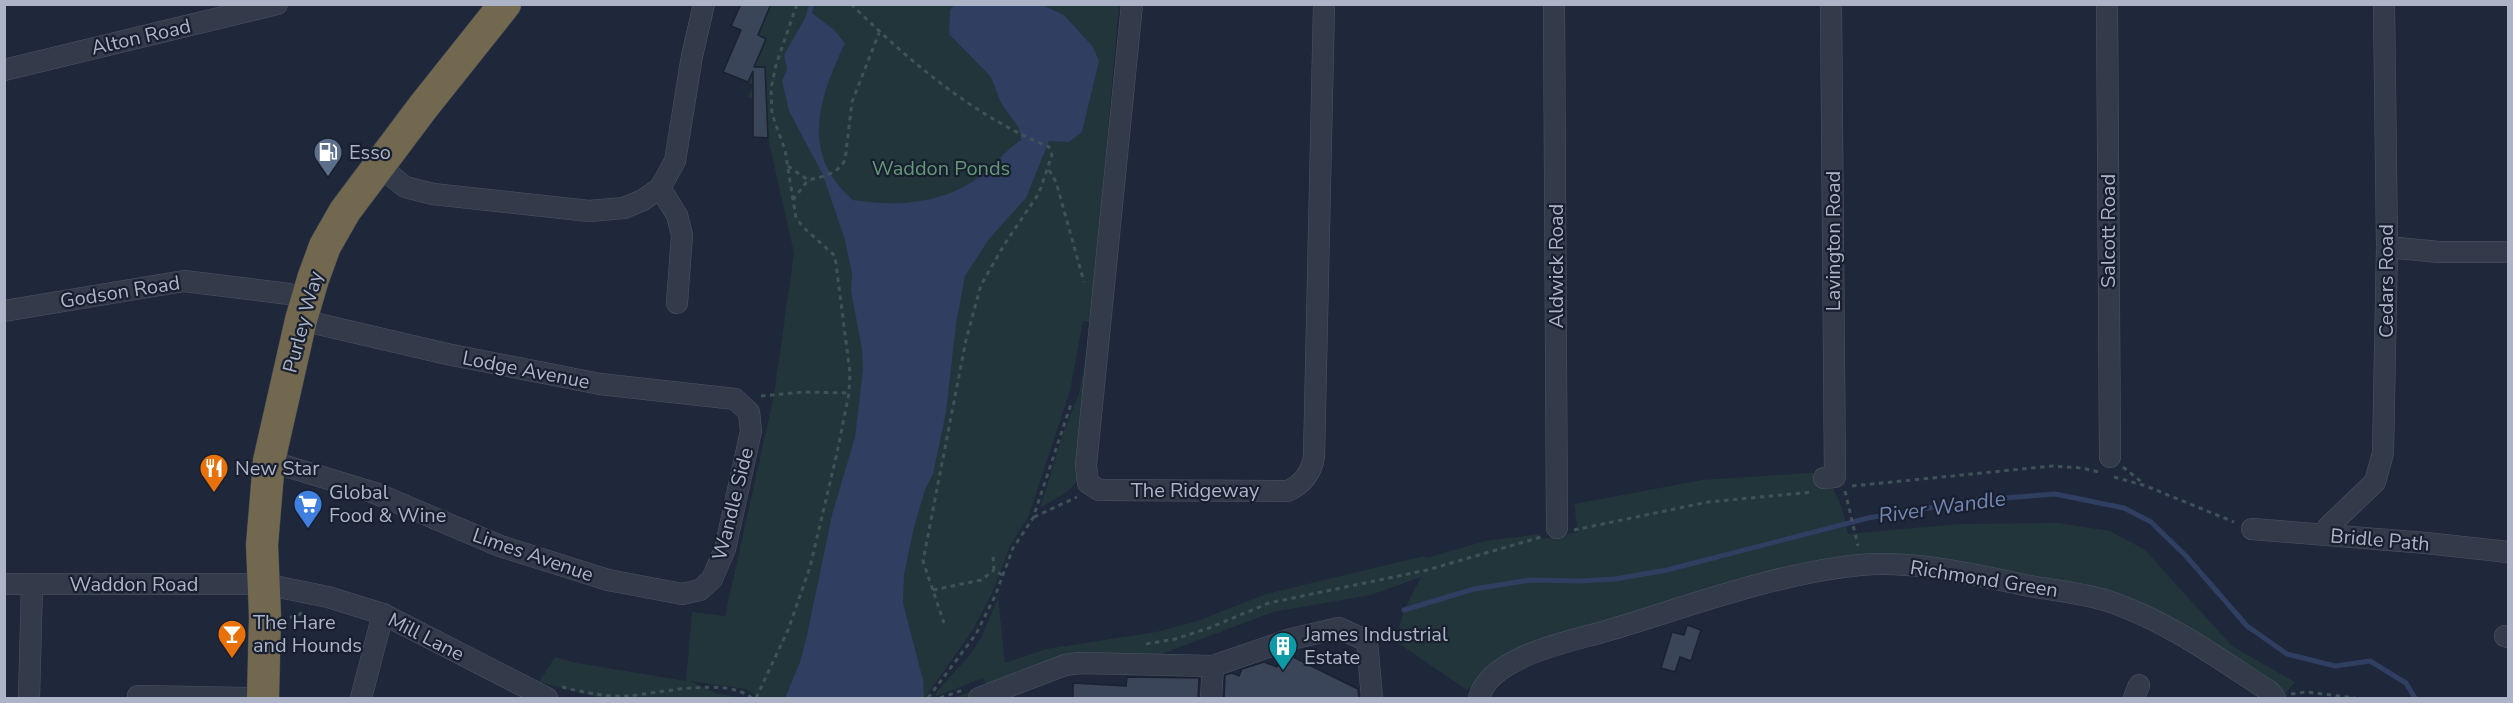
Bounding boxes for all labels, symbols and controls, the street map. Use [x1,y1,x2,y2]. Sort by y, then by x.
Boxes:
street label: Alton Road [89,12,193,62]
fuel station icon: Esso [312,136,344,178]
place label: Esso [349,139,391,166]
park label: Waddon Ponds [872,155,1010,182]
street label: Lavington Road [1820,171,1847,311]
street label: Salcott Road [2095,174,2122,288]
street label: Aldwick Road [1543,204,1570,328]
street label: Cedars Road [2373,224,2400,338]
street label: Purley Way [276,267,330,376]
street label: Godson Road [58,269,182,315]
street label: Lodge Avenue [460,344,592,396]
street label: Wandle Side [706,445,760,563]
restaurant icon: New Star [198,452,230,494]
place label: New Star [235,455,319,482]
street label: The Ridgeway [1131,477,1260,504]
place label: Global Food & Wine [329,479,446,529]
water label: River Wandle [1877,484,2007,530]
supermarket icon: Global Food & Wine [292,488,324,530]
street label: Limes Avenue [469,522,597,588]
street label: Bridle Path [2329,522,2431,558]
street label: Richmond Green [1908,554,2060,604]
street label: Waddon Road [70,571,198,598]
street label: Mill Lane [383,606,469,668]
place label: The Hare and Hounds [253,609,362,659]
bar icon: The Hare and Hounds [216,618,248,660]
place label: James Industrial Estate [1303,621,1448,671]
building icon: James Industrial Estate [1267,630,1299,672]

